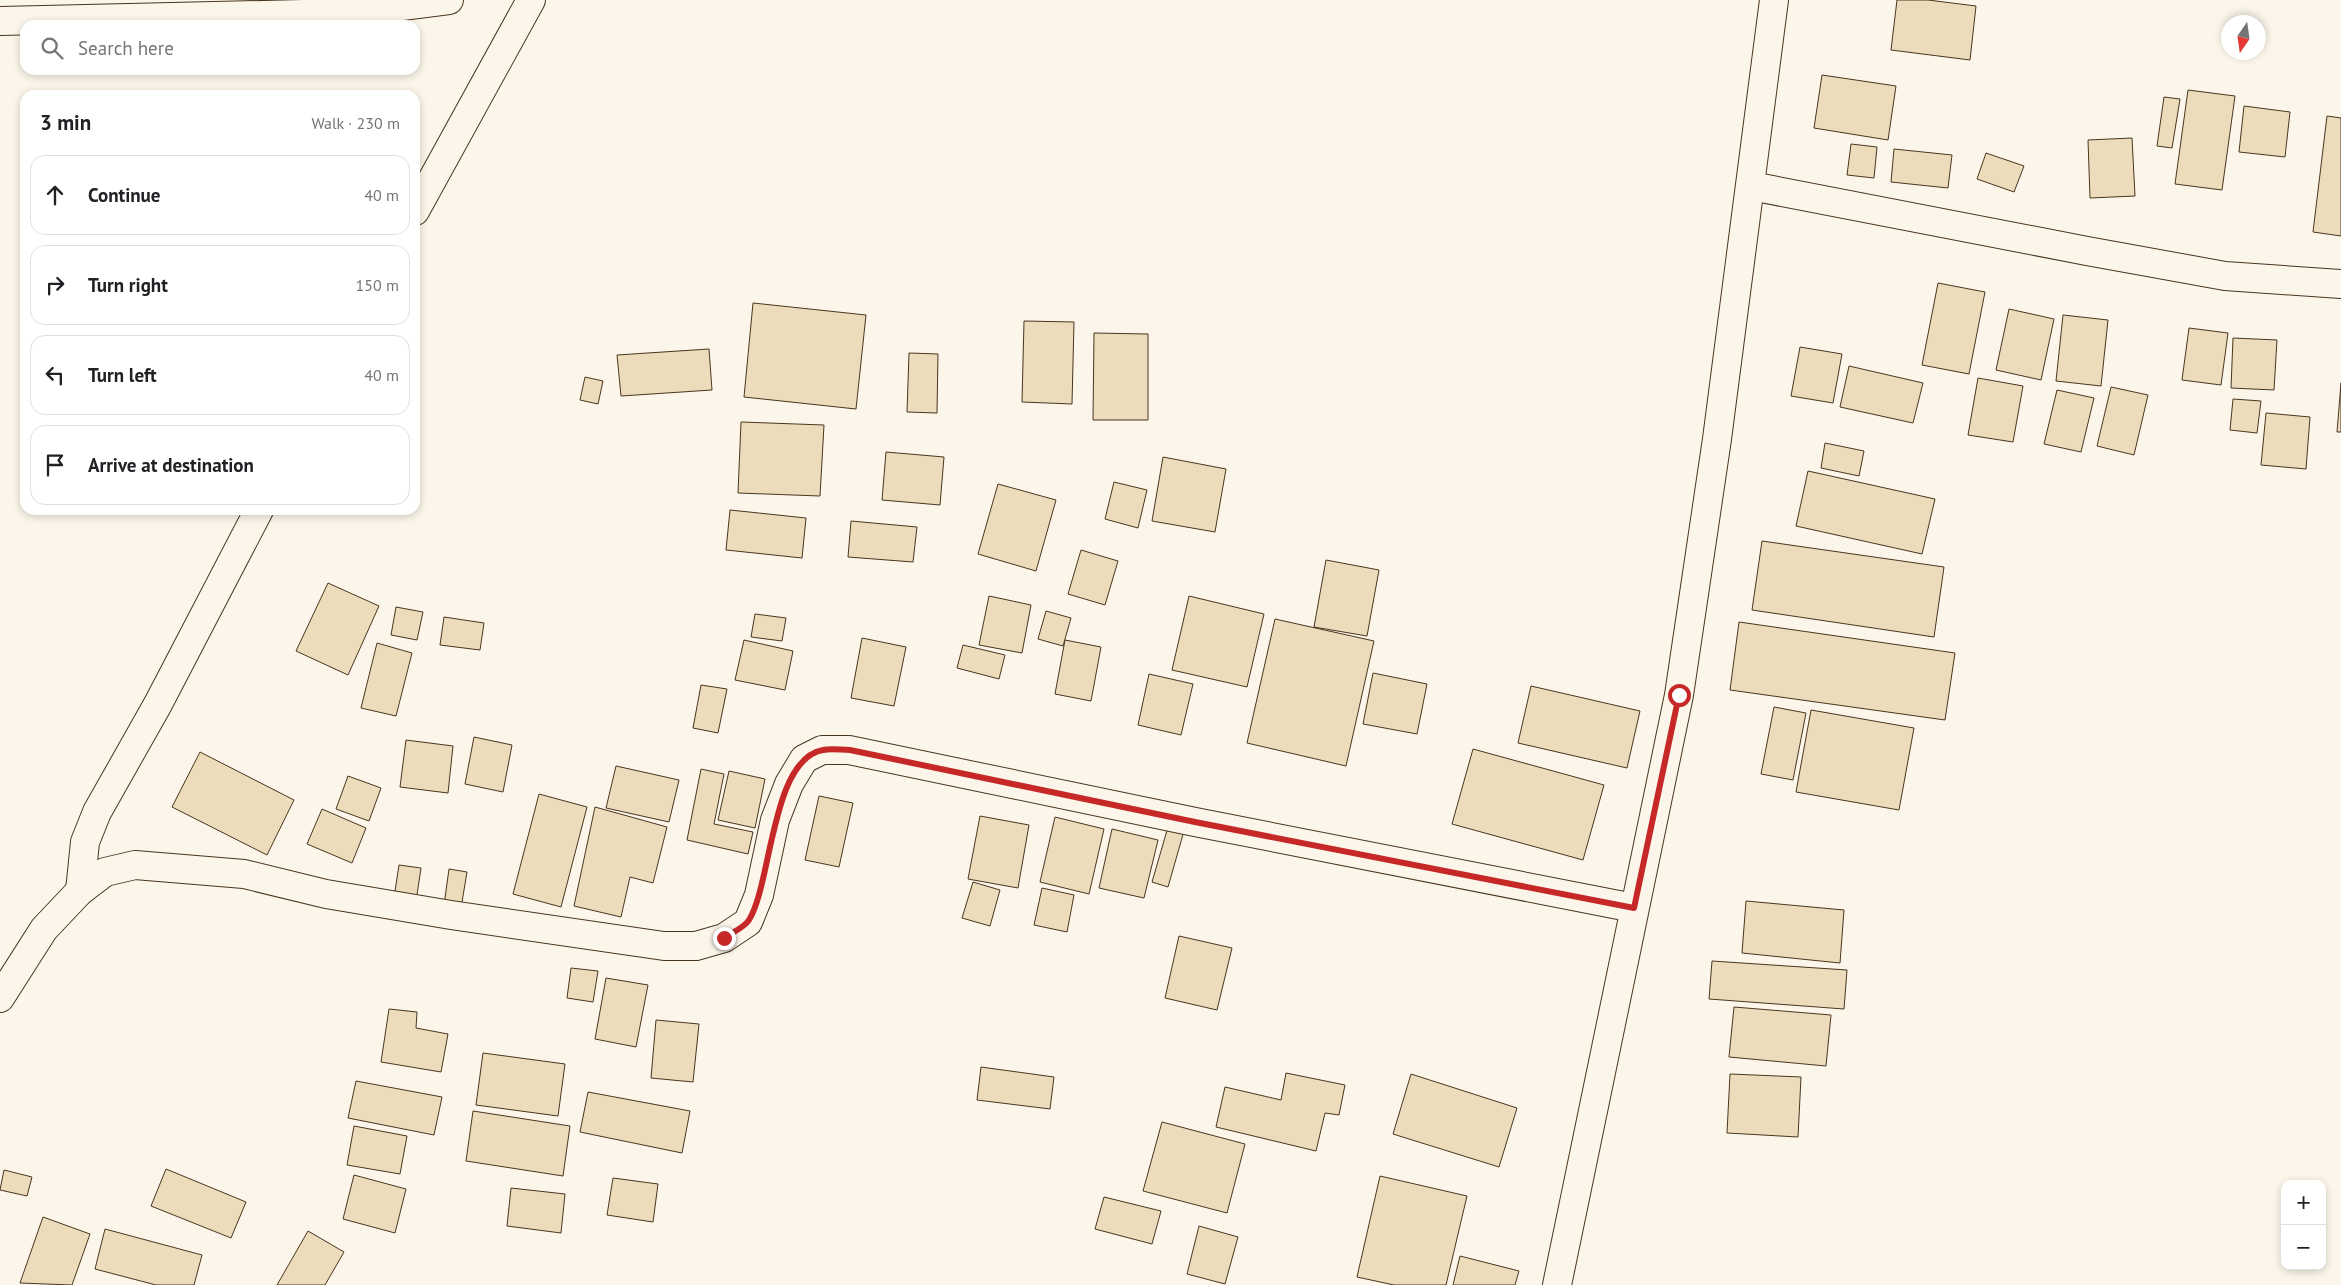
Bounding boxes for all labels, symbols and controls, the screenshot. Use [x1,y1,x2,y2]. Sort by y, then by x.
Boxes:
north arrow [2221,15,2266,60]
search box [20,20,420,75]
icon: search [38,34,66,62]
text: Search here [78,36,174,60]
text: 3 min [40,109,91,136]
text: Walk · 230 m [311,113,400,133]
icon: ahead [41,181,69,209]
text: Continue [88,183,160,207]
text: 40 m [364,185,399,205]
icon: right [41,271,69,299]
text: Turn right [88,273,168,297]
text: 150 m [356,275,399,295]
icon: left [41,361,69,389]
text: Turn left [88,363,157,387]
text: 40 m [364,365,399,385]
icon: arrive [41,451,69,479]
text: Arrive at destination [88,453,254,477]
route start [1668,684,1691,707]
route end [713,927,736,950]
map controls [2281,1180,2326,1270]
button: + [2281,1180,2326,1225]
button: − [2281,1225,2326,1270]

